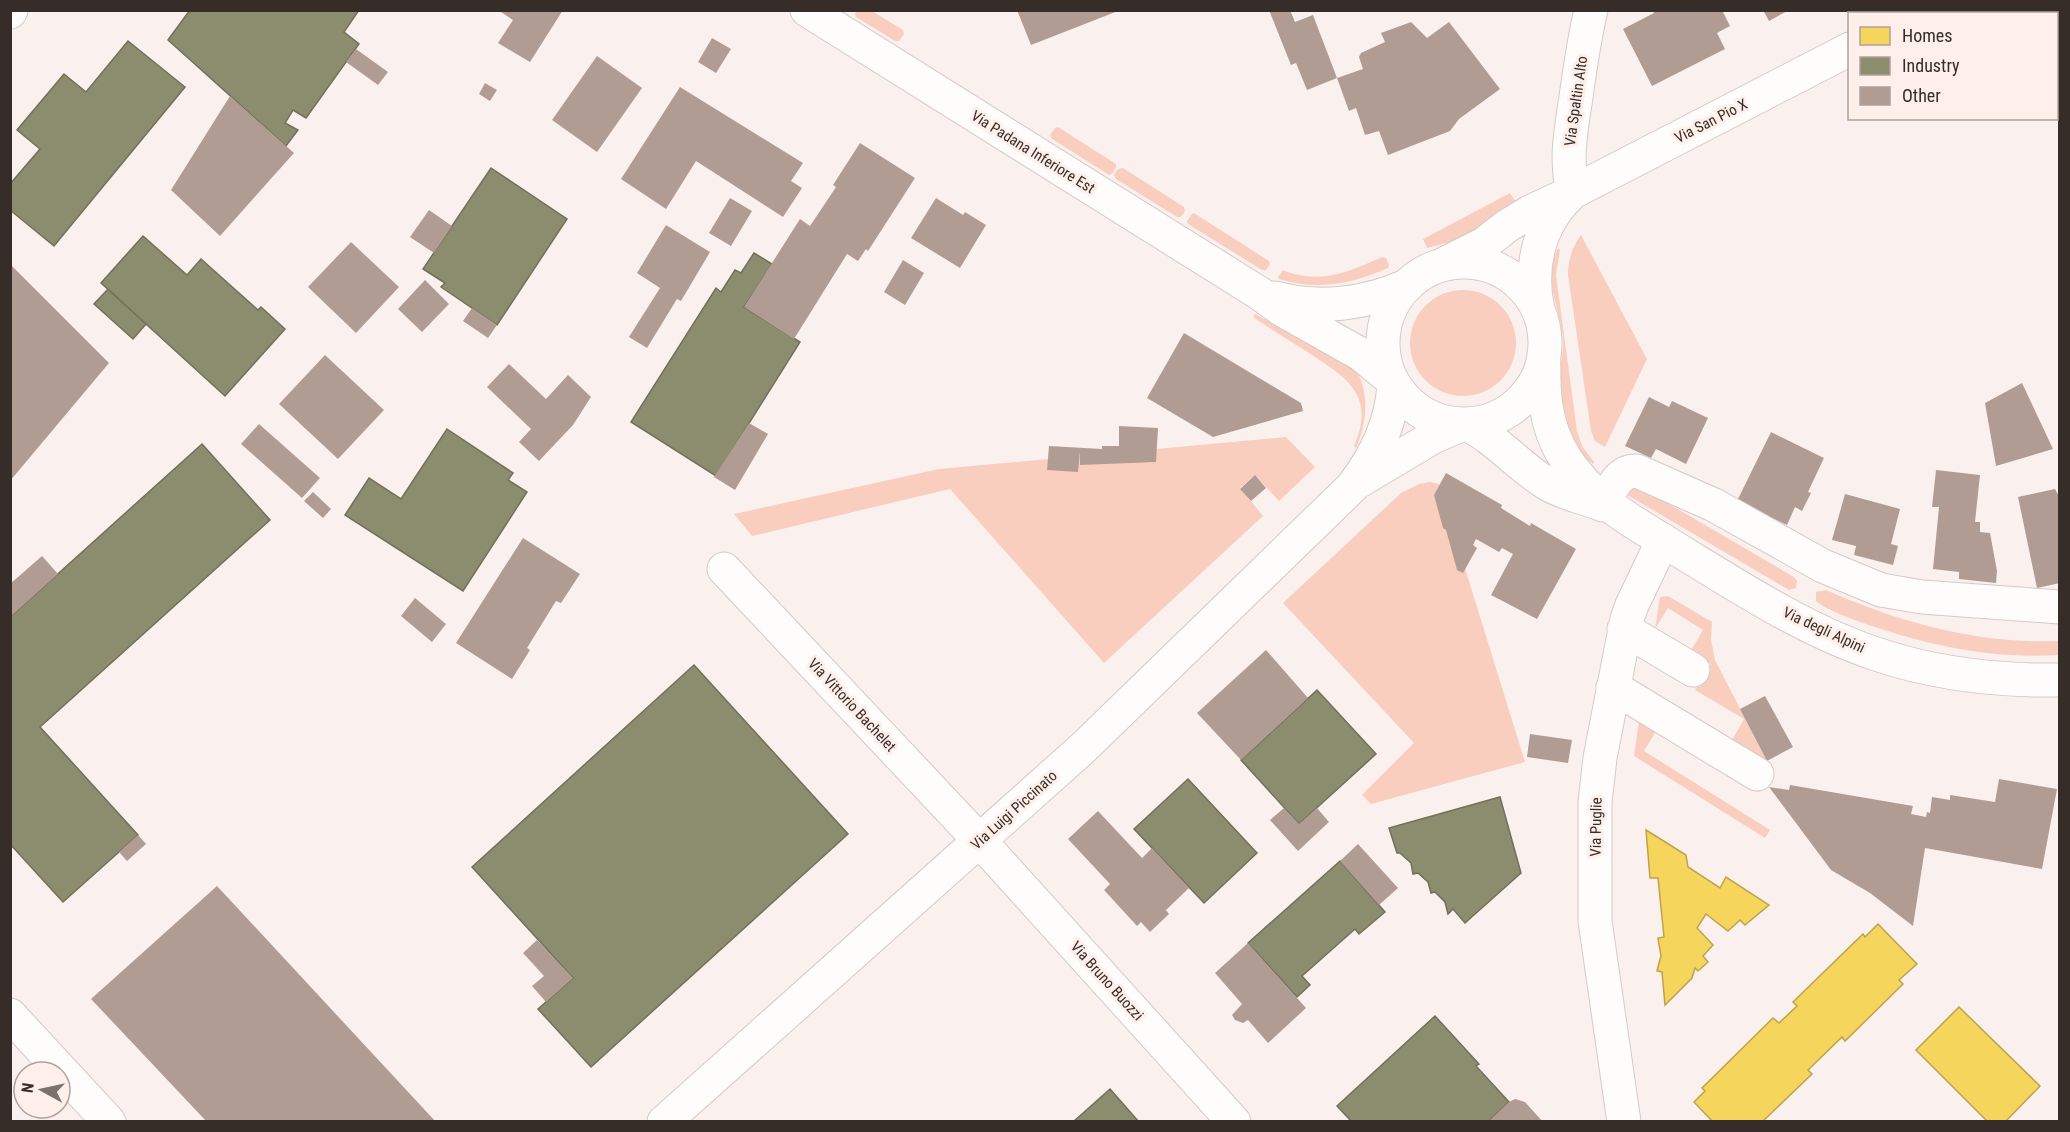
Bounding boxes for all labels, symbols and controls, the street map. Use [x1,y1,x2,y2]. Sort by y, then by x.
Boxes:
legend [1848,12,2058,120]
text: Homes [1902,25,1952,46]
street label: Via Spaltin Alto [1561,55,1591,147]
text: Industry [1902,55,1960,76]
text: Other [1902,85,1941,106]
street label: Via San Pio X [1672,95,1750,147]
street label: Via Padana Inferiore Est [968,107,1098,197]
street label: Via degli Alpini [1780,603,1868,657]
street label: Via Vittorio Bachelet [804,655,900,755]
street label: Via Luigi Piccinato [967,767,1061,853]
street label: Via Puglie [1586,797,1606,857]
street label: Via Bruno Buozzi [1067,938,1147,1024]
north arrow [12,1060,72,1120]
text: N [18,1082,38,1094]

